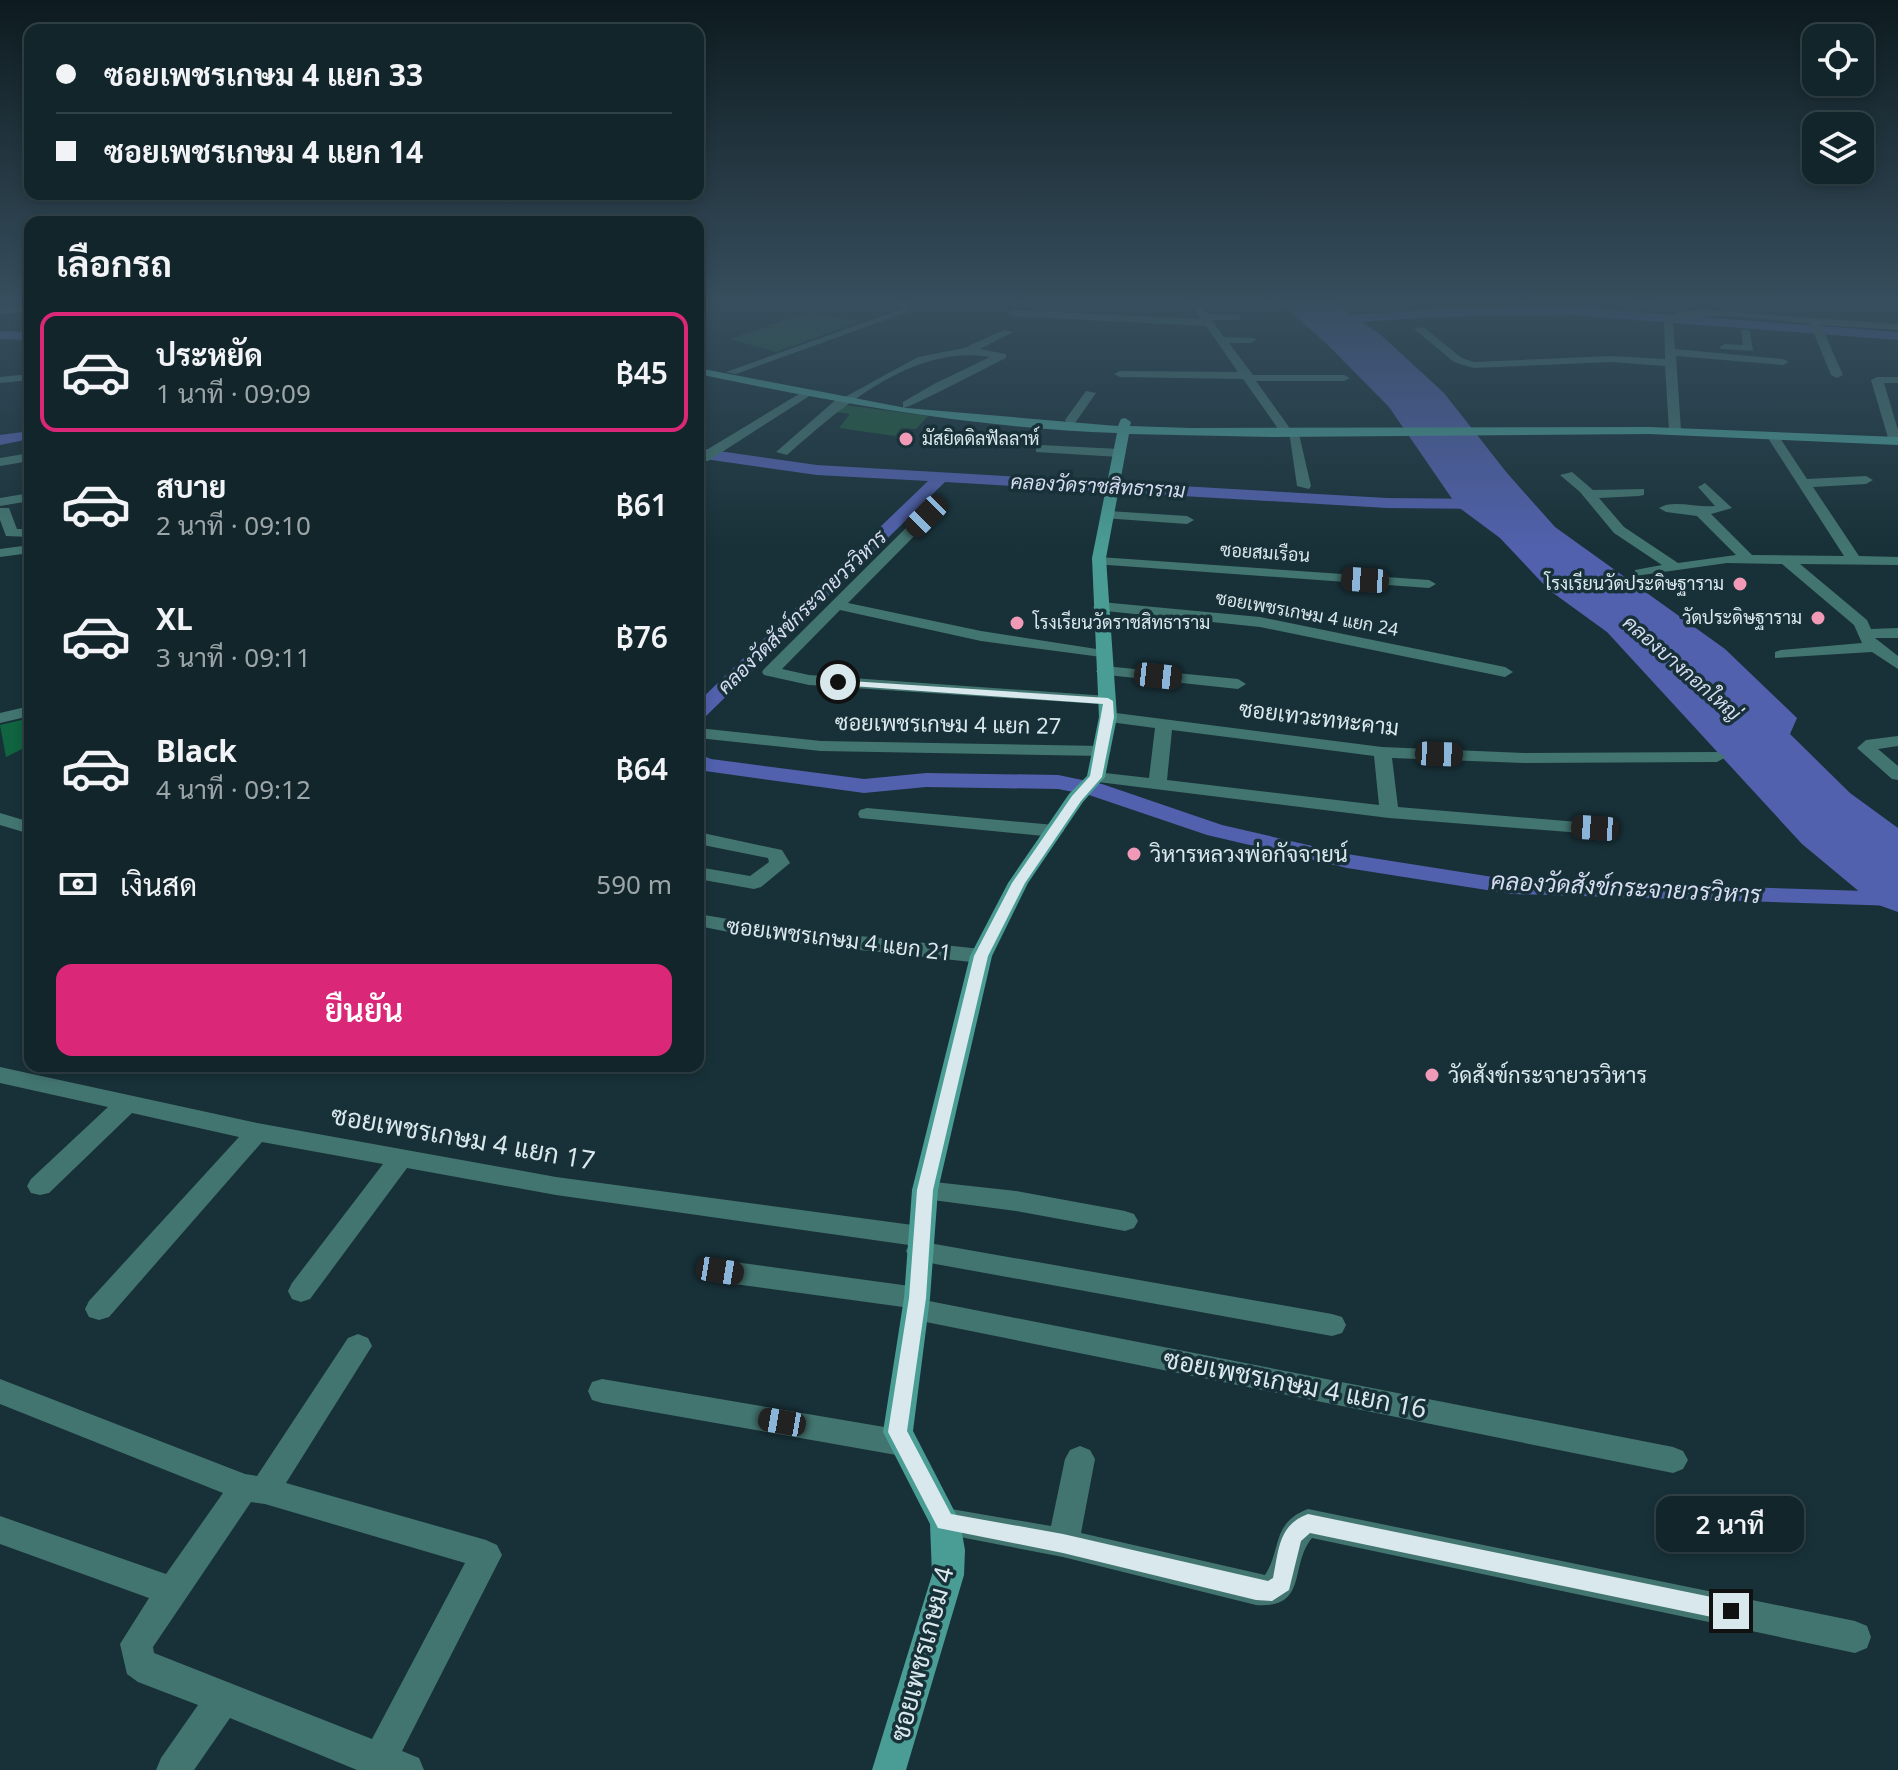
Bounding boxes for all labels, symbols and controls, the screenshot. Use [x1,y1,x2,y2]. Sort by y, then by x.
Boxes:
map controls [1802,24,1874,184]
button: locate [1802,24,1874,96]
text: ซอยเพชรเกษม 4 แยก 33 [104,54,423,95]
button: layers [1802,112,1874,184]
text: ซอยเพชรเกษม 4 แยก 14 [104,131,423,172]
text: เลือกรถ [56,239,172,288]
text: ประหยัด [156,334,263,375]
icon: car [60,336,132,408]
text: ฿45 [616,352,668,393]
text: 1 นาที · 09:09 [156,375,311,411]
place label: มัสยิดดิลฟัลลาห์ [922,426,1040,450]
marker: มัสยิดดิลฟัลลาห์ [897,430,915,448]
text: สบาย [156,466,226,507]
water label: คลองวัดราชสิทธาราม [1010,467,1186,504]
icon: car [60,468,132,540]
text: ฿61 [616,484,668,525]
car [901,491,951,541]
text: 2 นาที · 09:10 [156,507,311,543]
water label: คลองวัดสังข์กระจายวรวิหาร [711,523,893,700]
street label: ซอยสมเรือน [1219,537,1311,567]
car [1340,566,1390,594]
place label: โรงเรียนวัดประดิษฐาราม [1543,571,1724,596]
marker: โรงเรียนวัดประดิษฐาราม [1731,575,1749,593]
street label: ซอยเพชรเกษม 4 แยก 24 [1214,585,1401,641]
text: XL [156,598,193,639]
icon: car [60,600,132,672]
place label: วัดประดิษฐาราม [1682,605,1802,630]
water label: คลองบางกอกใหญ่ [1618,609,1748,727]
marker: วัดประดิษฐาราม [1809,609,1827,627]
place label: โรงเรียนวัดราชสิทธาราม [1032,610,1210,634]
marker: โรงเรียนวัดราชสิทธาราม [1008,614,1026,632]
text: ฿76 [616,616,668,657]
text: 3 นาที · 09:11 [156,639,311,675]
car [1133,662,1183,690]
route start [820,664,856,700]
street label: ซอยเทวะทหะคาม [1237,692,1401,742]
street label: ซอยเพชรเกษม 4 แยก 27 [835,706,1062,740]
text: Black [156,730,237,771]
icon: car [60,732,132,804]
car [1415,741,1463,767]
text: ฿64 [616,748,668,789]
text: 4 นาที · 09:12 [156,771,311,807]
car [1570,814,1620,842]
place label: วิหารหลวงพ่อกัจจายน์ [1149,838,1348,868]
marker: วิหารหลวงพ่อกัจจายน์ [1125,845,1143,863]
icon: cash [56,862,100,906]
water label: คลองวัดสังข์กระจายวรวิหาร [1490,863,1763,910]
text: เงินสด [120,864,197,905]
text: 590 m [596,866,672,902]
street label: ซอยเพชรเกษม 4 แยก 21 [725,909,953,967]
button: ยืนยัน [56,964,672,1056]
place label: วัดสังข์กระจายวรวิหาร [1448,1059,1647,1089]
marker: วัดสังข์กระจายวรวิหาร [1423,1066,1441,1084]
street label: ซอยเพชรเกษม 4 แยก 17 [328,1096,598,1178]
car [694,1255,746,1287]
street label: ซอยเพชรเกษม 4 แยก 16 [1160,1340,1430,1426]
car [756,1406,808,1438]
callout: 2 นาที [1657,1495,1805,1551]
text: 2 นาที [1696,1506,1764,1542]
street label: ซอยเพชรเกษม 4 [880,1562,962,1745]
route end [1713,1593,1749,1629]

